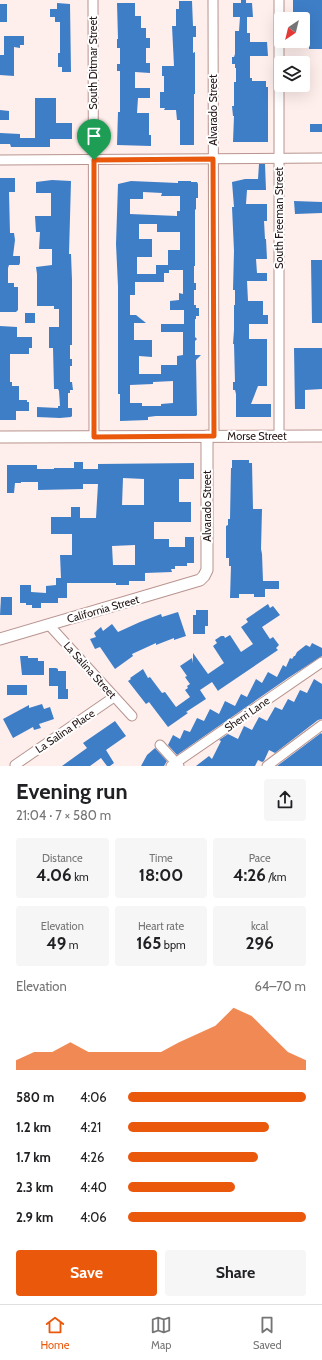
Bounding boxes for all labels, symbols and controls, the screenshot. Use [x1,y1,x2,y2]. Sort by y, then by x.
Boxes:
north arrow [274,12,310,48]
map controls [274,12,310,92]
street label: South Ditmar Street [86,16,100,110]
button: layers [274,56,310,92]
street label: Alvarado Street [206,74,220,146]
pin [77,119,111,160]
icon: arrive [83,125,105,147]
street label: South Freeman Street [272,167,286,269]
street label: Morse Street [227,429,287,443]
street label: Alvarado Street [200,470,214,542]
street label: California Street [65,592,141,626]
street label: La Salina Street [61,639,120,702]
street label: Sherri Lane [222,693,273,735]
street label: La Salina Place [33,706,98,756]
text: Evening run [16,778,128,805]
button: share [264,779,306,821]
text: 21:04 · 7 × 580 m [16,807,111,823]
text: Distance [42,851,83,865]
text: Time [149,851,173,865]
text: Pace [249,851,271,865]
text: 4.06 [36,865,72,885]
text: 18:00 [139,865,183,885]
text: 4:26 [233,865,266,885]
text: km [72,870,89,884]
text: /km [266,870,286,884]
text: Elevation [41,919,84,933]
text: Heart rate [138,919,184,933]
text: kcal [251,919,268,933]
text: 49 [46,933,66,953]
text: 165 [136,933,161,953]
text: 296 [246,933,274,953]
text: m [66,938,78,952]
text: bpm [161,938,186,952]
text: Elevation [16,978,67,994]
text: 64–70 m [254,978,306,994]
text: 580 m [16,1089,54,1105]
text: 4:06 [80,1089,107,1105]
text: 1.2 km [16,1119,51,1135]
text: 4:21 [80,1119,101,1135]
text: 1.7 km [16,1149,51,1165]
text: 4:26 [80,1149,104,1165]
text: 2.3 km [16,1179,53,1195]
text: 4:40 [80,1179,107,1195]
text: 2.9 km [16,1209,53,1225]
text: 4:06 [80,1209,107,1225]
button: Save [16,1250,157,1296]
button: Share [165,1250,306,1296]
tab: Home [40,1314,69,1352]
tab: Map [150,1314,172,1352]
tab: Saved [253,1314,282,1352]

